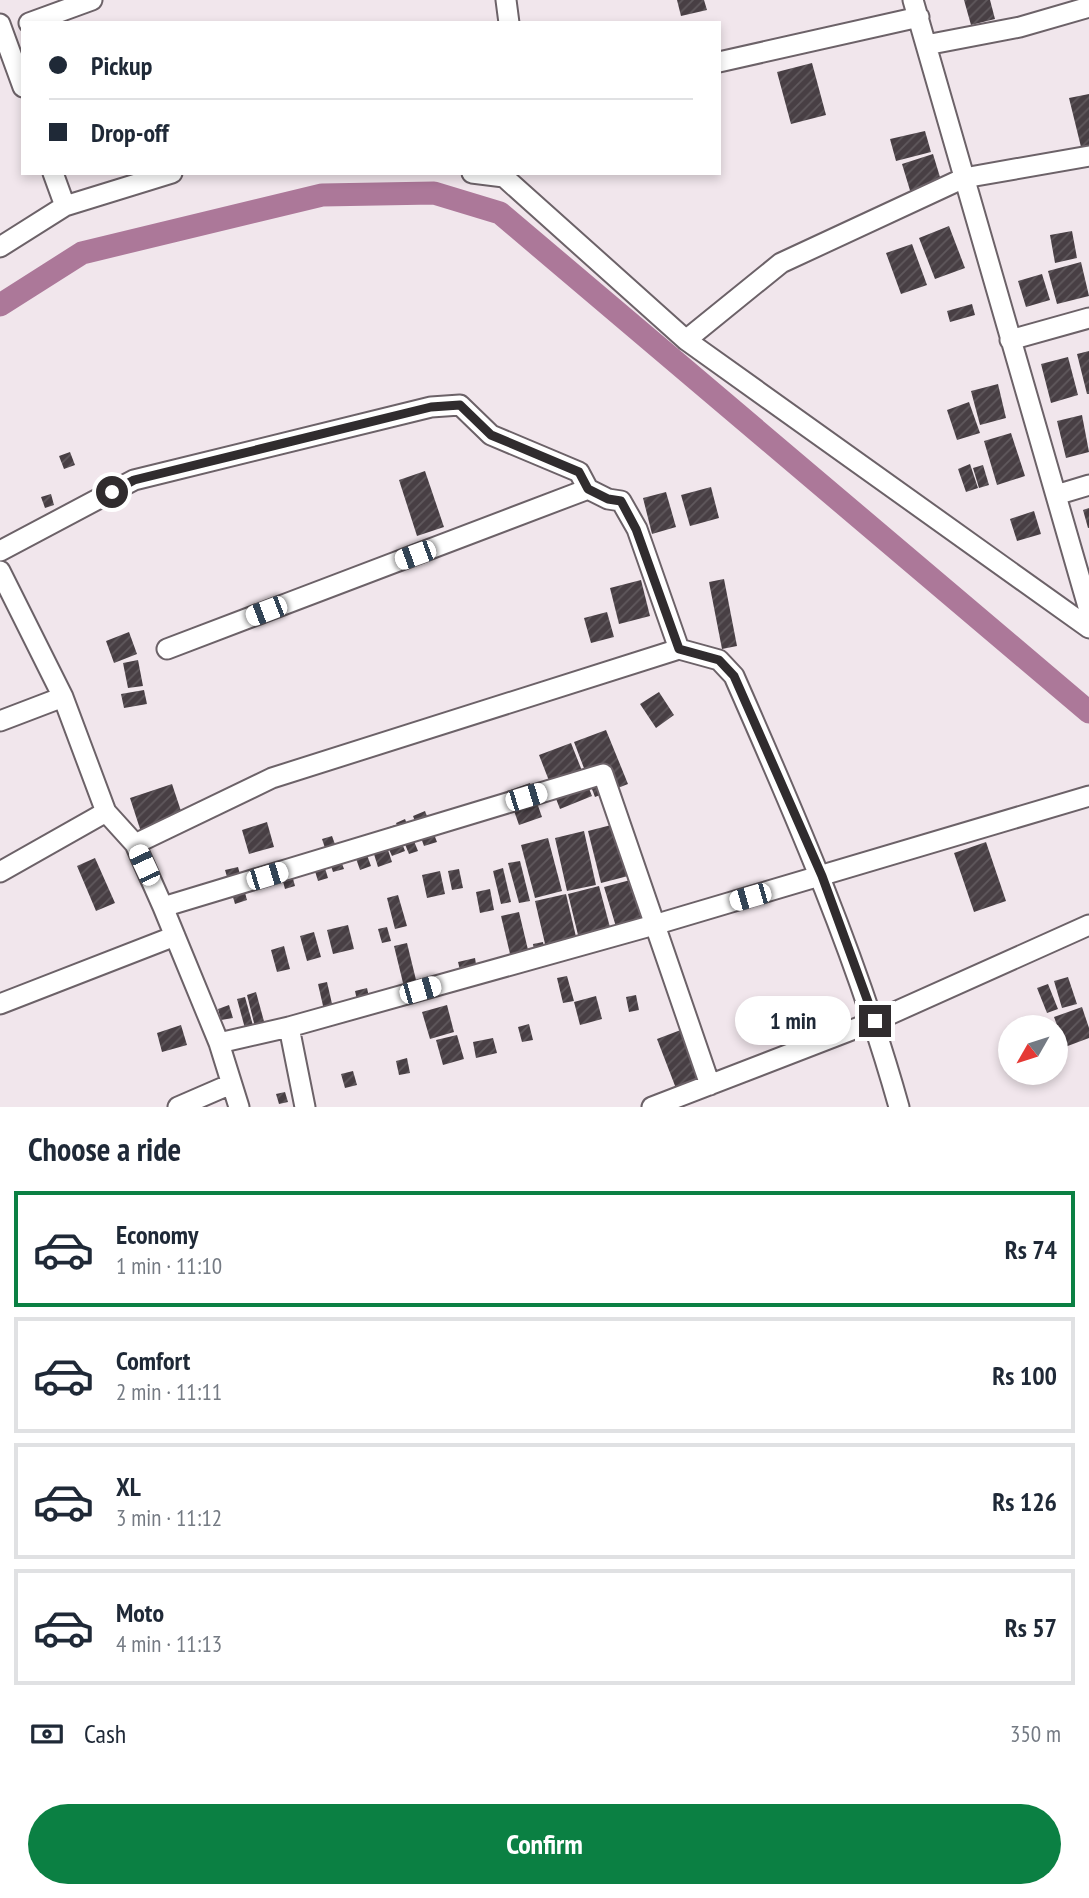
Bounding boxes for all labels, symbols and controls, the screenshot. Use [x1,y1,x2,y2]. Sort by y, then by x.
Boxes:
text: Pickup [91,49,152,82]
text: Drop-off [91,116,169,149]
route start [96,476,128,508]
car [392,538,439,572]
car [243,594,290,628]
car [503,781,550,813]
car [126,842,163,888]
car [244,860,291,892]
car [727,881,774,913]
car [397,974,444,1006]
callout: 1 min [735,996,850,1046]
route end [859,1005,891,1037]
text: 1 min [770,1006,816,1035]
north arrow [998,1015,1068,1085]
map controls [998,1015,1068,1085]
text: Choose a ride [28,1128,181,1170]
icon: car [32,1218,95,1281]
text: Economy [116,1218,198,1251]
text: Rs 74 [1005,1233,1057,1266]
text: 1 min · 11:10 [116,1251,222,1280]
icon: car [32,1344,95,1407]
text: Comfort [116,1344,190,1377]
text: Rs 100 [992,1359,1057,1392]
text: 2 min · 11:11 [116,1377,222,1406]
icon: car [32,1470,95,1533]
text: XL [116,1470,141,1503]
text: Rs 126 [992,1485,1057,1518]
text: 3 min · 11:12 [116,1503,222,1532]
icon: car [32,1596,95,1659]
text: Moto [116,1596,164,1629]
text: Rs 57 [1005,1611,1057,1644]
text: 4 min · 11:13 [116,1629,222,1658]
icon: cash [28,1715,66,1753]
text: Cash [84,1717,126,1750]
text: 350 m [1010,1719,1061,1748]
button: Confirm [28,1804,1061,1884]

